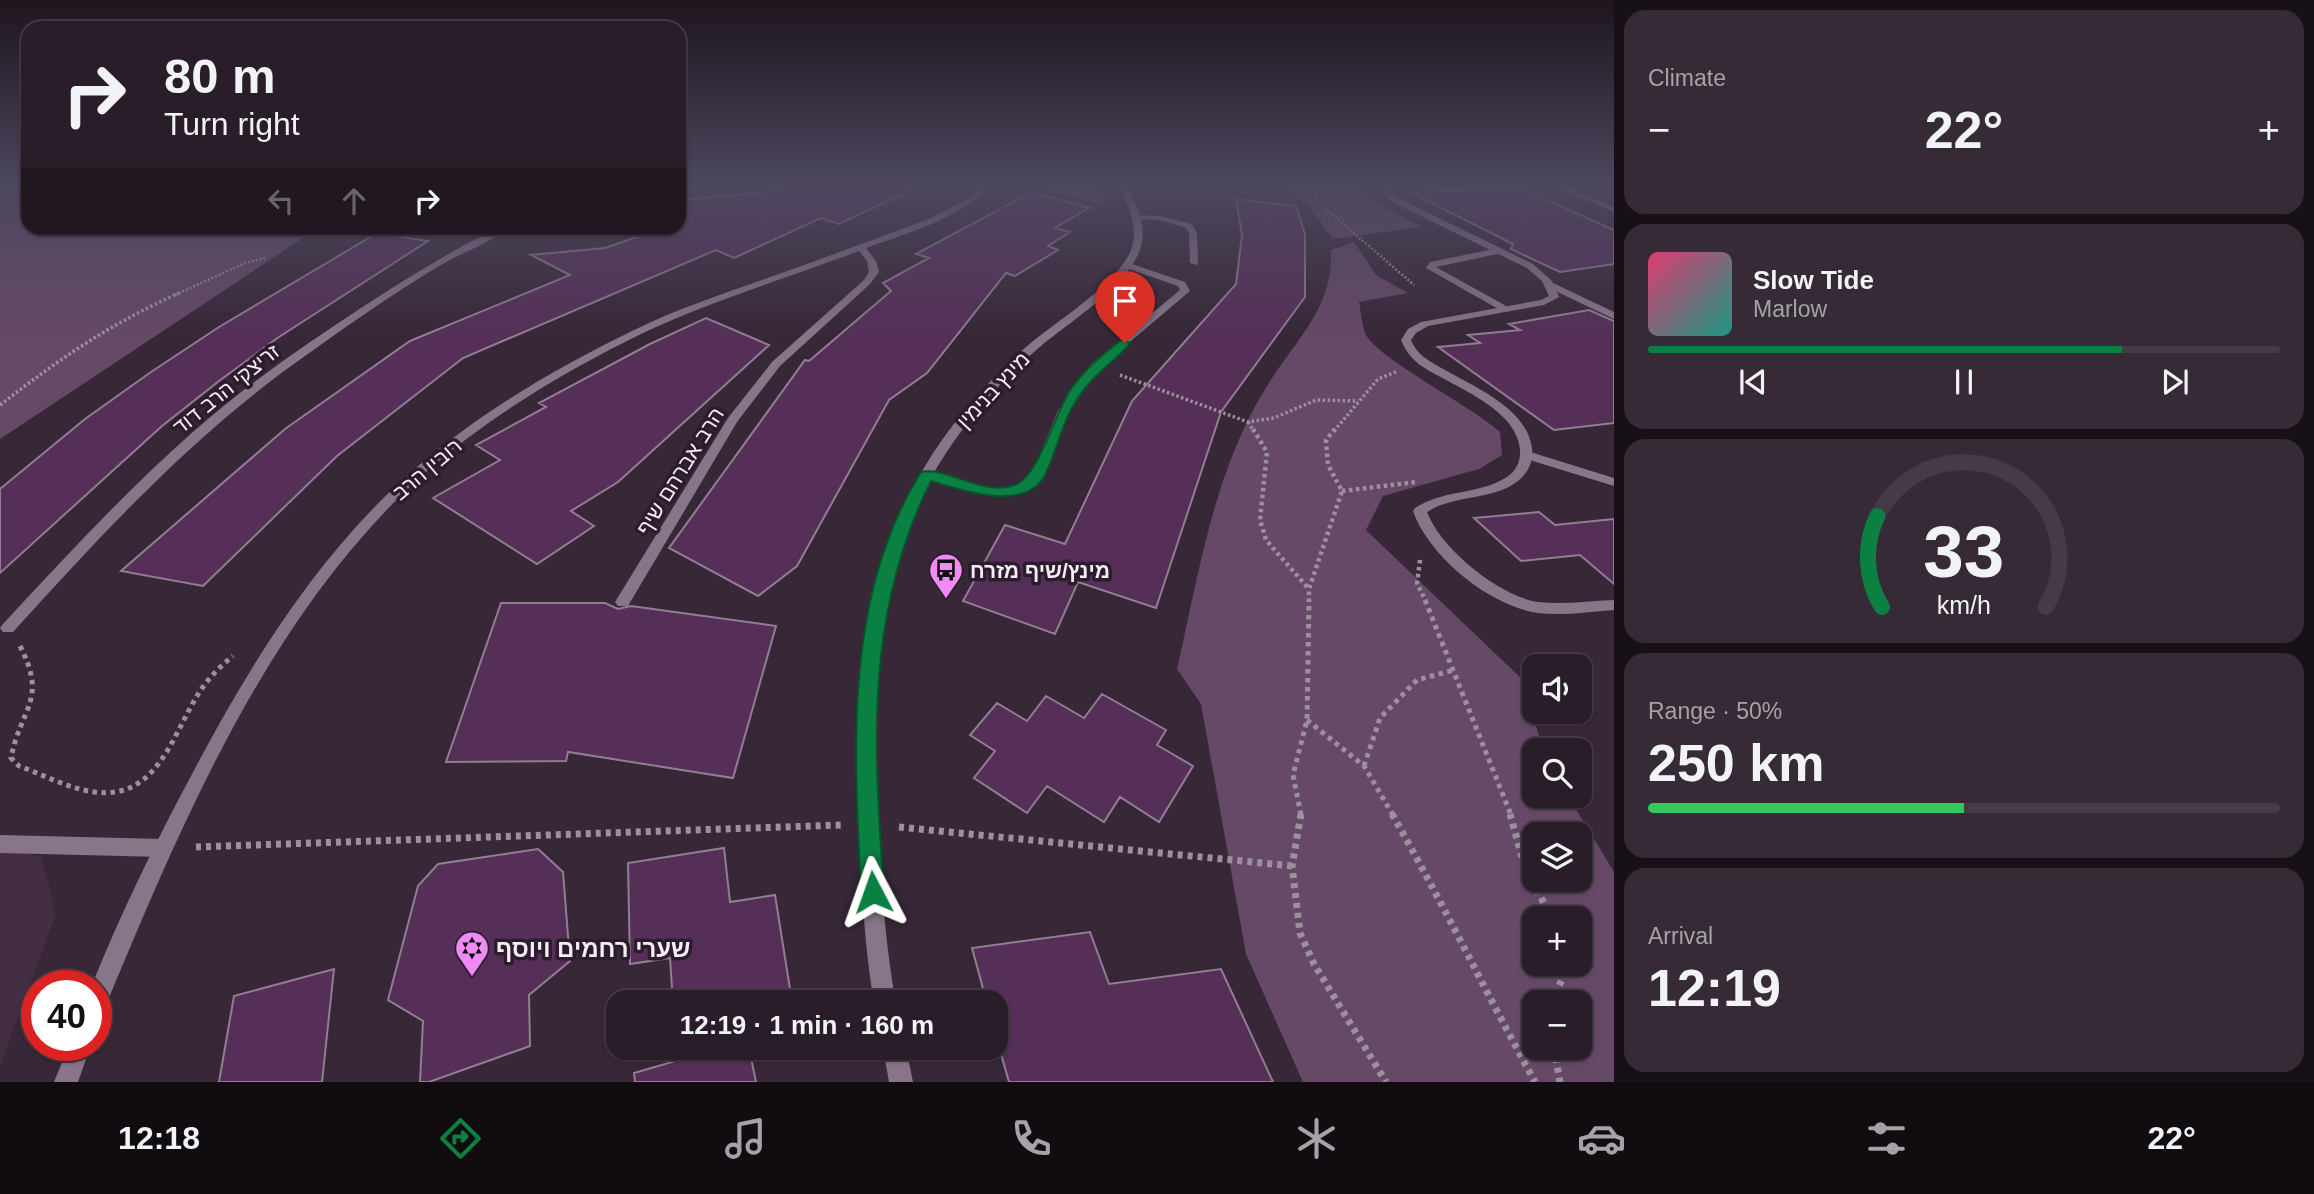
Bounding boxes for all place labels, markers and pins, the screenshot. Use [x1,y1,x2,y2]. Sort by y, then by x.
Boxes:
pin [1095,271,1155,343]
bus stop icon: מינץ/שיף מזרח [927,551,965,600]
place label: מינץ/שיף מזרח [970,559,1110,582]
synagogue icon: שערי רחמים ויוסף [453,929,491,978]
place label: שערי רחמים ויוסף [496,935,690,962]

